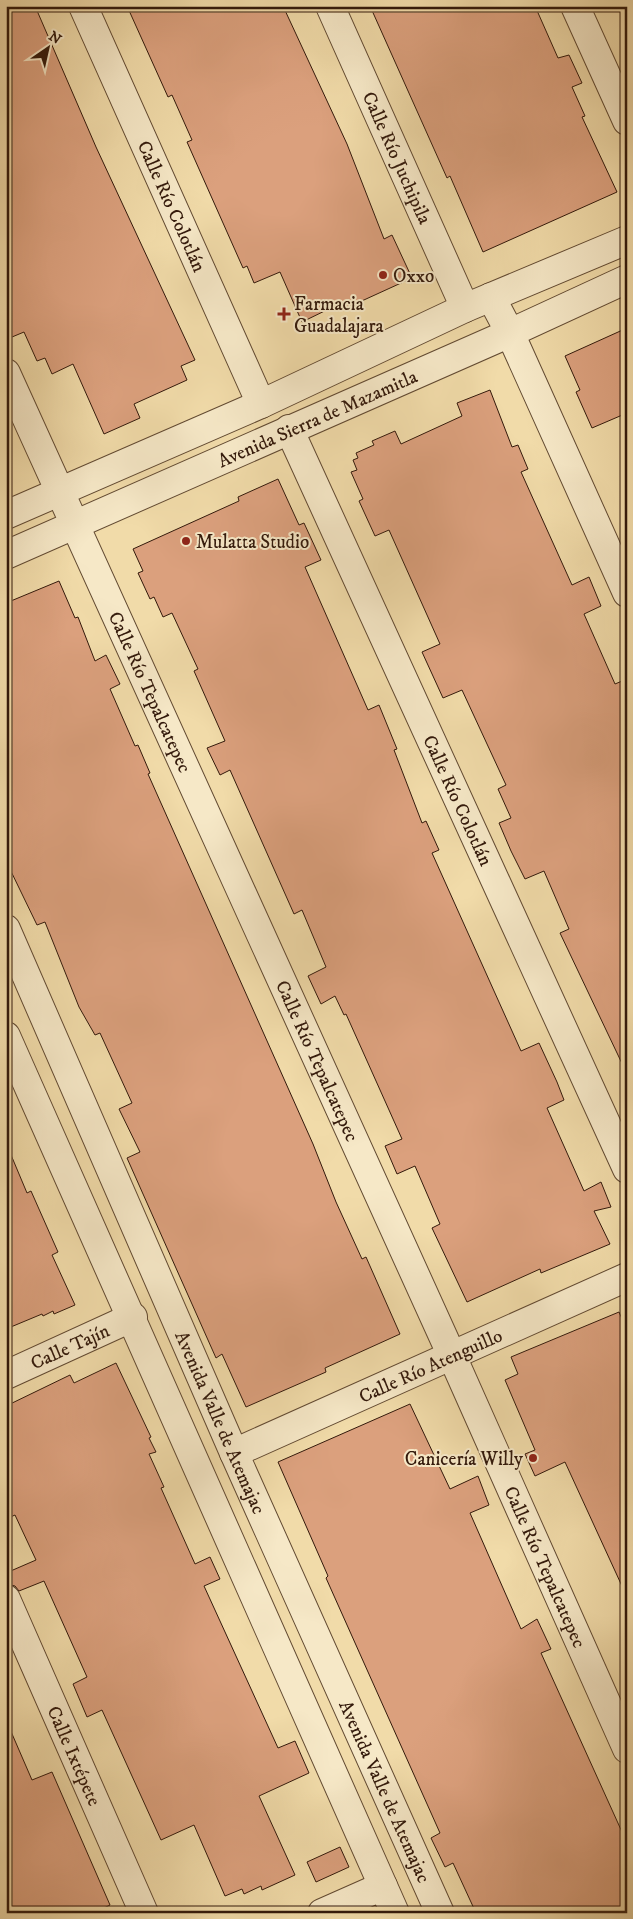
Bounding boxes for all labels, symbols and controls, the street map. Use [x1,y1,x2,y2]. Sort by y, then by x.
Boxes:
north arrow [22,22,72,72]
text: N [45,27,65,49]
street label: Calle Río Juchipila [357,88,436,228]
street label: Calle Río Colotlán [132,137,210,276]
place label: Oxxo [393,265,434,288]
marker: Oxxo [377,269,389,281]
place label: Farmacia Guadalajara [294,293,384,338]
marker: Farmacia Guadalajara [278,308,290,320]
street label: Avenida Sierra de Mazamitla [214,365,421,473]
place label: Mulatta Studio [196,531,309,554]
marker: Mulatta Studio [180,535,192,547]
street label: Calle Río Tepalcatepec [103,608,196,777]
street label: Calle Río Colotlán [417,732,497,870]
street label: Calle Río Tepalcatepec [270,977,363,1145]
street label: Calle Tajín [27,1319,113,1375]
street label: Calle Río Atenguillo [355,1324,506,1409]
street label: Avenida Valle de Atemajac [169,1328,270,1518]
place label: Canicería Willy [405,1448,524,1471]
marker: Canicería Willy [527,1452,539,1464]
street label: Calle Río Tepalcatepec [498,1483,590,1652]
street label: Avenida Valle de Atemajac [333,1697,435,1887]
street label: Calle Ixtépete [41,1703,105,1810]

